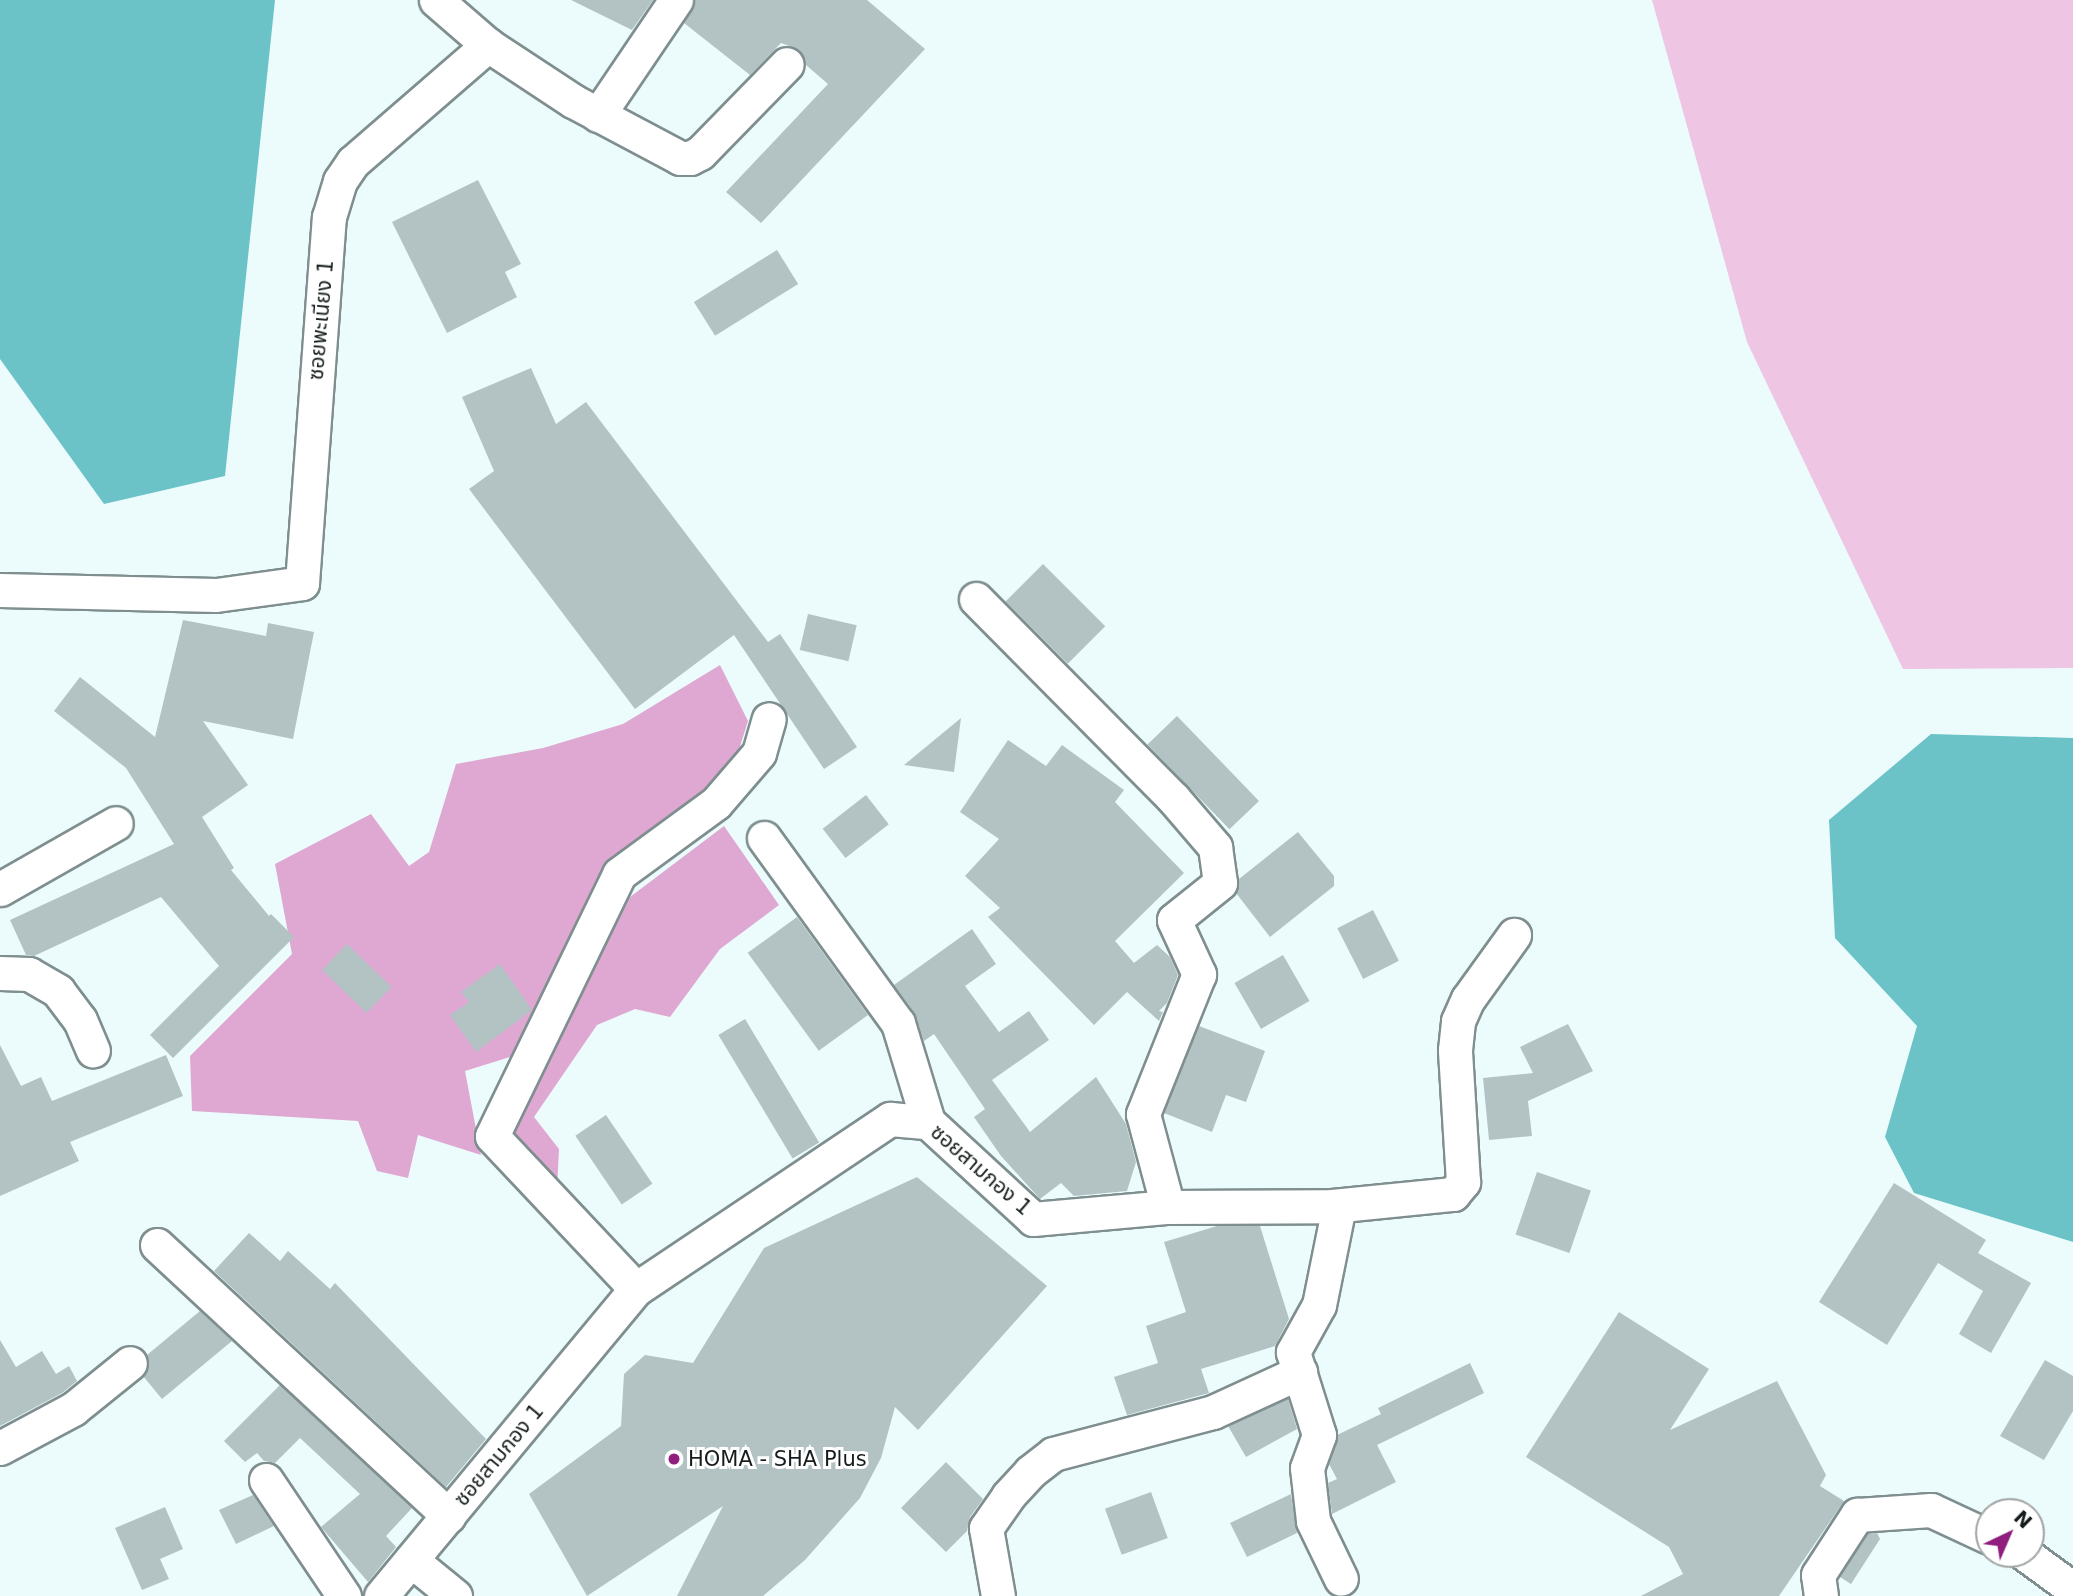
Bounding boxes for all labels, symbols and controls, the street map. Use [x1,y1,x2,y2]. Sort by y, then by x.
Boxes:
street label: ซอยพะเนียง 1 [303,259,339,381]
street label: ซอยสามกอง 1 [925,1119,1037,1221]
street label: ซอยสามกอง 1 [449,1399,549,1511]
place label: HOMA - SHA Plus [688,1446,867,1472]
marker: HOMA - SHA Plus [666,1451,682,1467]
north arrow [1975,1498,2045,1568]
text: N [2010,1506,2037,1533]

